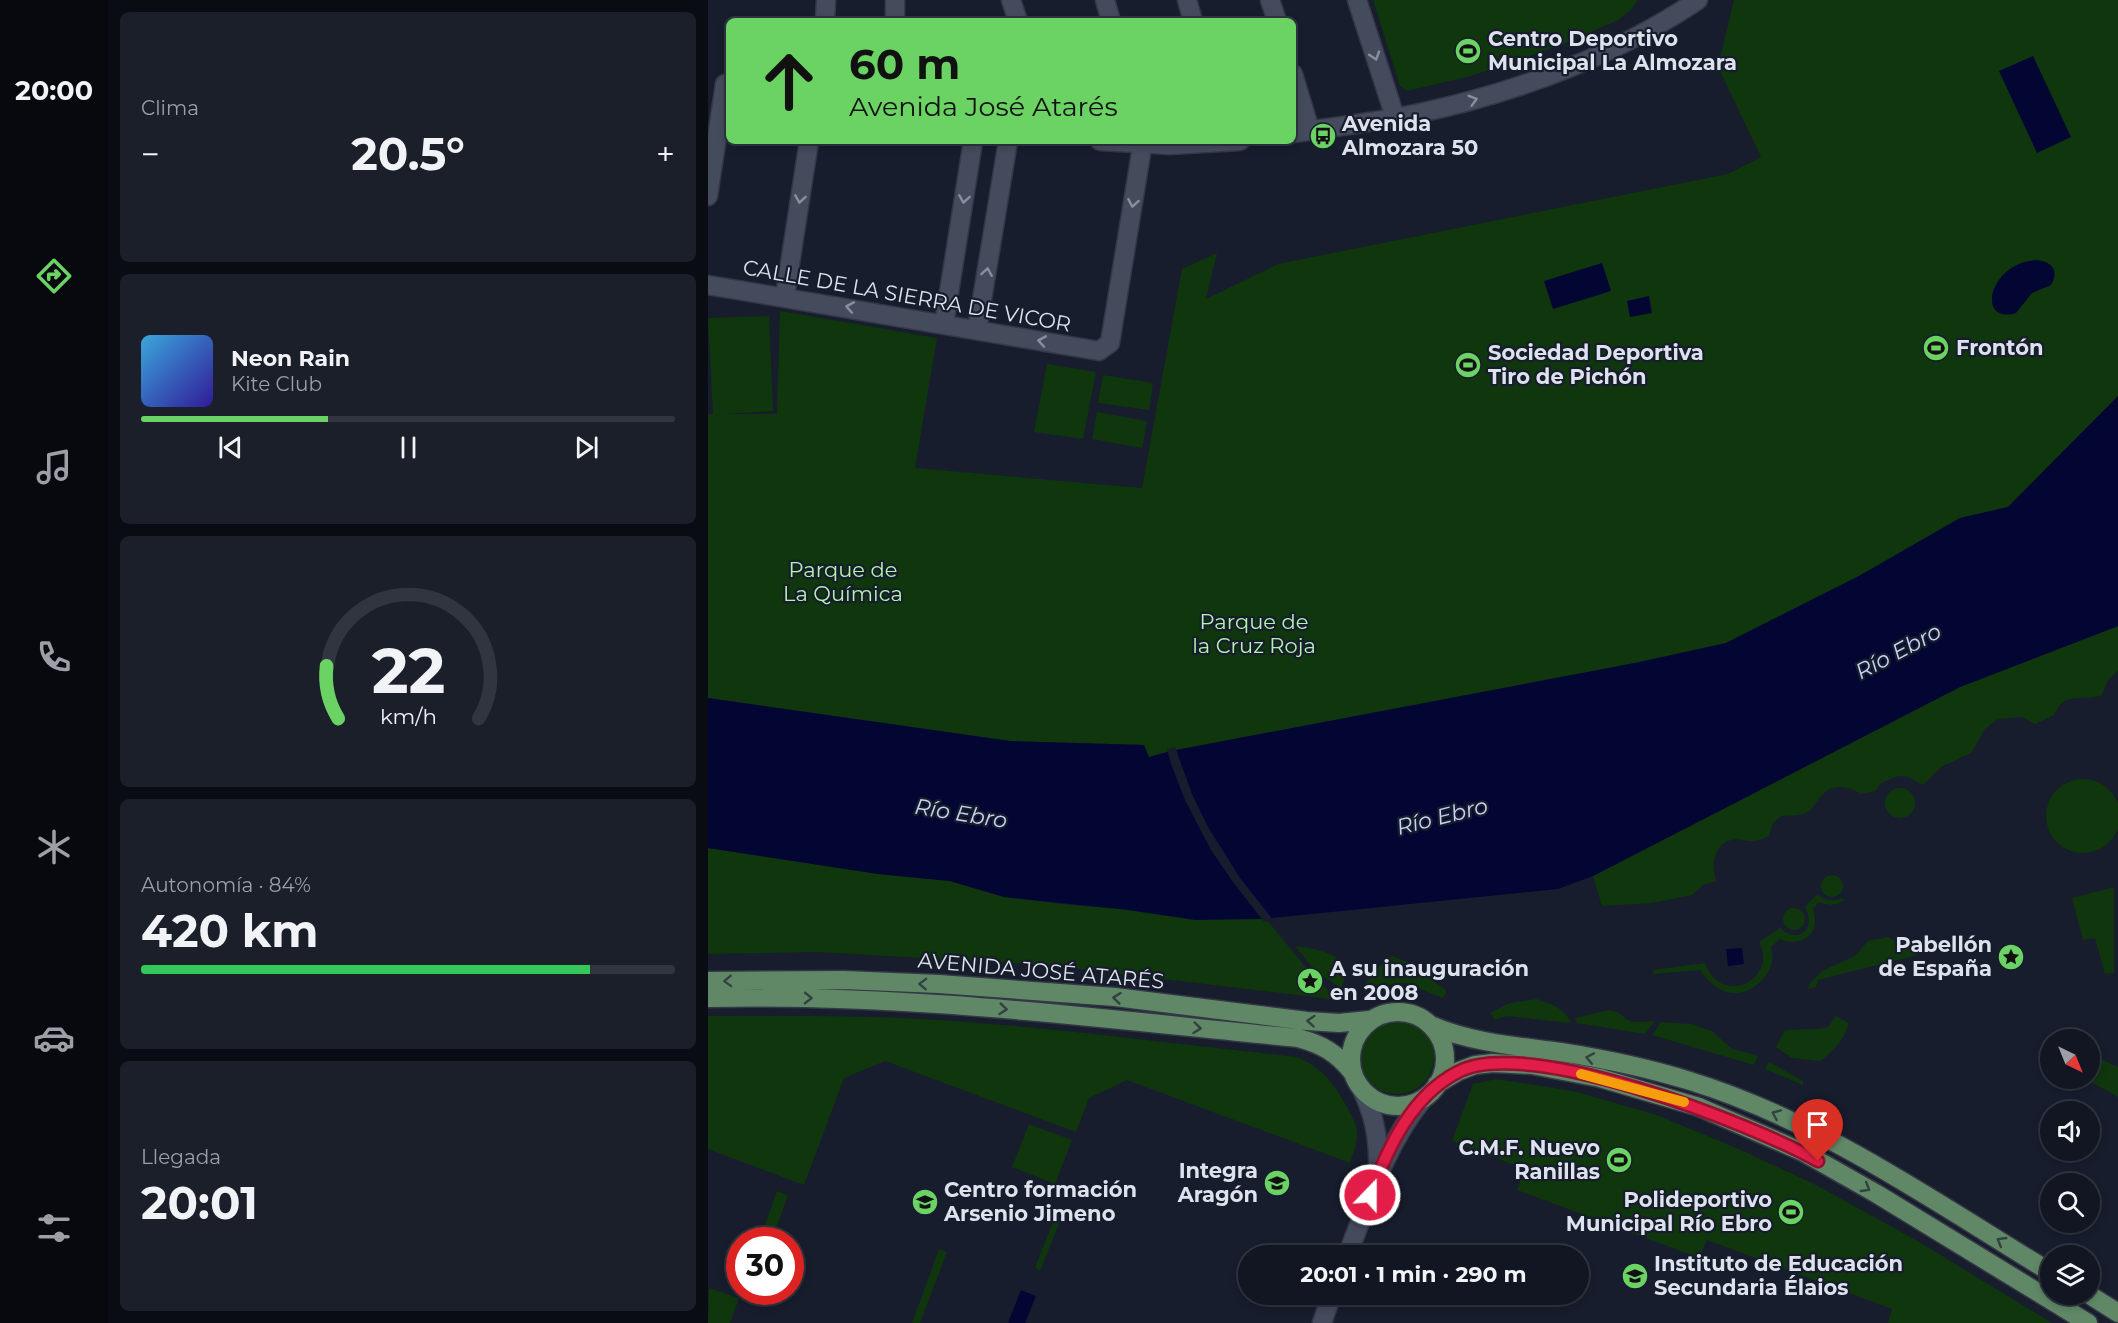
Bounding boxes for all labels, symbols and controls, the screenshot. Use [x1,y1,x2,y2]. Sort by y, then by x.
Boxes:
place label: Centro Deportivo Municipal La Almozara [1488,26,1737,75]
sports icon: Centro Deportivo Municipal La Almozara [1453,36,1483,66]
text: 60 m [849,38,960,90]
icon: ahead [750,42,828,120]
one-way arrow [1368,50,1380,61]
text: 20:00 [15,74,93,107]
text: Avenida José Atarés [849,90,1118,123]
one-way arrow [1467,95,1477,107]
text: Clima [141,96,199,120]
place label: Avenida Almozara 50 [1341,111,1478,160]
bus stop icon: Avenida Almozara 50 [1308,121,1338,151]
text: 20.5° [351,126,465,181]
text: − [141,134,160,174]
text: + [656,134,675,174]
one-way arrow [795,194,807,203]
one-way arrow [958,194,970,203]
one-way arrow [1127,197,1140,207]
street label: CALLE DE LA SIERRA DE VICOR [741,254,1073,337]
icon: directions [33,255,75,297]
one-way arrow [980,268,992,277]
one-way arrow [845,302,854,314]
sports icon: Frontón [1921,333,1951,363]
one-way arrow [1037,335,1047,348]
place label: Frontón [1956,335,2043,360]
place label: Sociedad Deportiva Tiro de Pichón [1488,340,1704,389]
text: Neon Rain [231,345,350,372]
sports icon: Sociedad Deportiva Tiro de Pichón [1453,350,1483,380]
text: Kite Club [231,372,322,396]
icon: previous [214,431,247,464]
icon: pause [392,431,425,464]
icon: next [570,431,603,464]
icon: music [33,446,75,488]
park label: Parque de La Química [783,557,903,606]
park label: Parque de la Cruz Roja [1192,609,1316,658]
water label: Río Ebro [1851,618,1946,685]
text: 22 [371,633,445,709]
icon: phone [33,636,75,678]
text: km/h [379,703,437,729]
water label: Río Ebro [1394,792,1491,841]
water label: Río Ebro [913,793,1009,834]
icon: climate [33,826,75,868]
text: Autonomía · 84% [141,873,311,897]
text: 420 km [141,903,318,958]
place label: Pabellón de España [1878,932,1992,981]
place icon: Pabellón de España [1996,942,2026,972]
street label: AVENIDA JOSÉ ATARÉS [917,947,1165,994]
place label: A su inauguración en 2008 [1329,956,1529,1005]
place icon: A su inauguración en 2008 [1295,966,1325,996]
one-way arrow [724,975,733,987]
one-way arrow [918,977,927,990]
one-way arrow [804,992,813,1004]
one-way arrow [1113,992,1122,1005]
one-way arrow [999,1002,1008,1015]
one-way arrow [1306,1015,1315,1028]
icon: car [33,1017,75,1059]
one-way arrow [1193,1021,1202,1034]
north arrow [2040,1029,2100,1089]
map controls [2040,1029,2100,1305]
one-way arrow [1586,1052,1596,1065]
pin [1792,1099,1843,1161]
button: sound [2040,1101,2100,1161]
icon: arrive [1801,1108,1834,1141]
one-way arrow [1772,1109,1783,1121]
place label: C.M.F. Nuevo Ranillas [1458,1135,1600,1184]
text: Llegada [141,1145,221,1169]
sports icon: C.M.F. Nuevo Ranillas [1604,1145,1634,1175]
place label: Integra Aragón [1177,1158,1258,1207]
position arrow [1338,1163,1402,1227]
school or university icon: Integra Aragón [1262,1168,1292,1198]
button: search [2040,1173,2100,1233]
text: 20:01 [141,1175,258,1230]
place label: Centro formación Arsenio Jimeno [943,1177,1137,1226]
one-way arrow [1860,1180,1870,1192]
school or university icon: Centro formación Arsenio Jimeno [910,1187,940,1217]
place label: Polideportivo Municipal Río Ebro [1566,1187,1772,1236]
sports icon: Polideportivo Municipal Río Ebro [1776,1197,1806,1227]
icon: filters [33,1207,75,1249]
speed limit sign: 30 [726,1227,804,1305]
one-way arrow [1996,1238,2007,1249]
button: layers [2040,1245,2100,1305]
place label: Instituto de Educación Secundaria Élaios [1654,1251,1903,1300]
text: 20:01 · 1 min · 290 m [1300,1261,1527,1288]
school or university icon: Instituto de Educación Secundaria Élaios [1620,1261,1650,1291]

